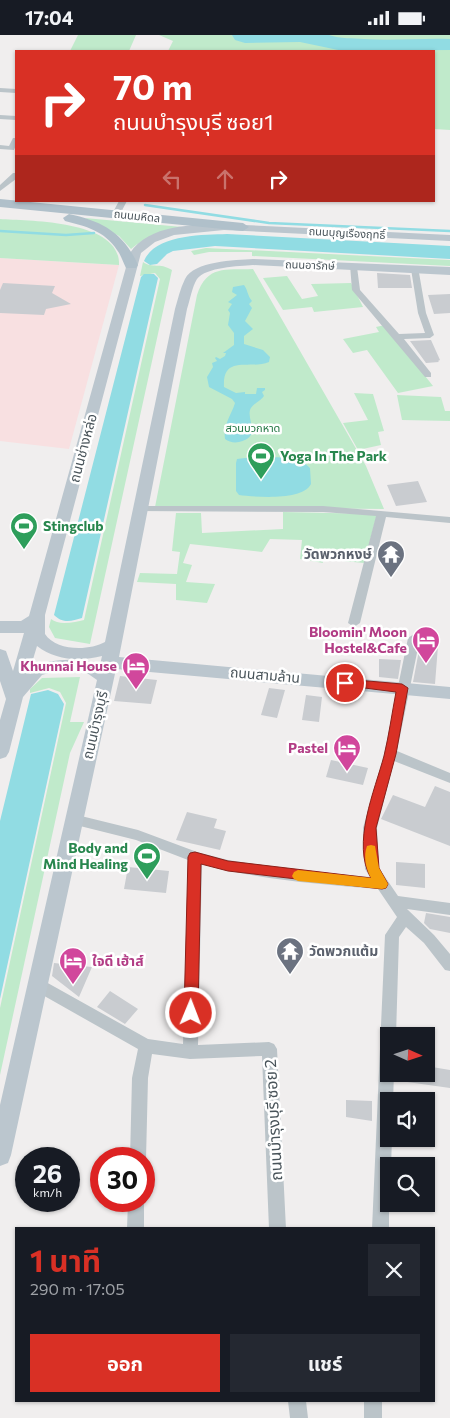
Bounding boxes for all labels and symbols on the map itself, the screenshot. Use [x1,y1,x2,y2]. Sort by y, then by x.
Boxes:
street label: ถนนมหิดล [113,207,161,224]
street label: ถนนบุญเรืองฤทธิ์ [308,224,386,242]
street label: ถนนอารักษ์ [285,257,335,272]
street label: ถนนช่างหล่อ [65,412,100,484]
park label: สวนบวกหาด [226,421,280,434]
sports icon: Yoga In The Park [246,441,276,480]
place label: Yoga In The Park [280,447,387,464]
sports icon: Stingclub [9,511,39,550]
place label: Stingclub [43,517,104,534]
temple icon: วัดพวกหงษ์ [376,539,406,578]
place label: วัดพวกหงษ์ [304,545,372,562]
place label: Bloomin' Moon Hostel&Cafe [309,623,407,656]
hotel icon: Bloomin' Moon Hostel&Cafe [411,625,441,664]
hotel icon: Khunnai House [121,651,151,690]
place label: Khunnai House [20,657,117,674]
pin [324,662,366,704]
street label: ถนนสามล้าน [229,663,301,686]
street label: ถนนบำรุงบุรี [78,689,112,761]
hotel icon: Pastel [332,733,362,772]
place label: Pastel [288,739,328,756]
place label: Body and Mind Healing [43,839,128,872]
sports icon: Body and Mind Healing [132,841,162,880]
temple icon: วัดพวกแต้ม [275,936,305,975]
place label: วัดพวกแต้ม [309,942,378,959]
hotel icon: ใจดี เฮ้าส์ [58,946,88,985]
place label: ใจดี เฮ้าส์ [92,952,144,969]
position arrow [164,986,216,1038]
north arrow [380,1027,435,1083]
street label: ถนนบำรุงบุรี ซอย 2 [260,1059,286,1181]
speed limit sign: 30 [90,1147,155,1212]

